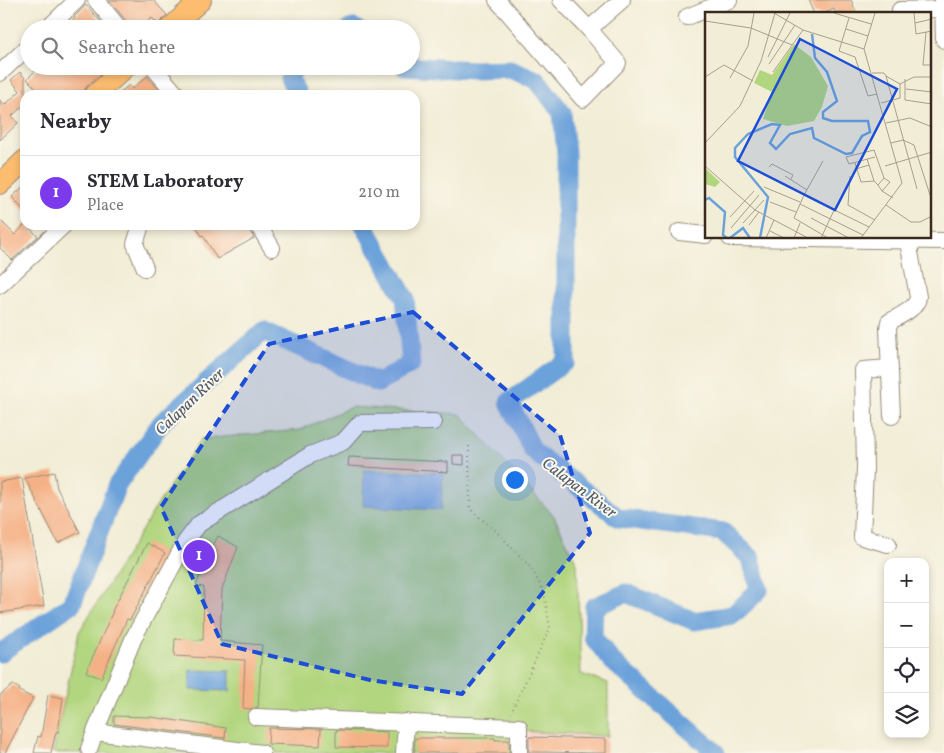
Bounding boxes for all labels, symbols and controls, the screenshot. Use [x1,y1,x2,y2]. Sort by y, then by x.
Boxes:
inset map [705,12,932,239]
search box [20,20,420,75]
icon: search [38,34,66,62]
text: Search here [78,35,175,61]
text: Nearby [40,108,111,137]
text: STEM Laboratory [87,169,244,195]
text: 1 [53,182,59,204]
text: 210 m [358,182,400,204]
text: Place [87,195,124,217]
water label: Calapan River [151,363,231,441]
water label: Calapan River [537,453,622,525]
your location [502,467,528,493]
pin: 1 [183,537,215,575]
map controls [884,558,929,738]
button: + [884,558,929,603]
button: − [884,603,929,648]
button: locate [884,648,929,693]
button: layers [884,693,929,738]

